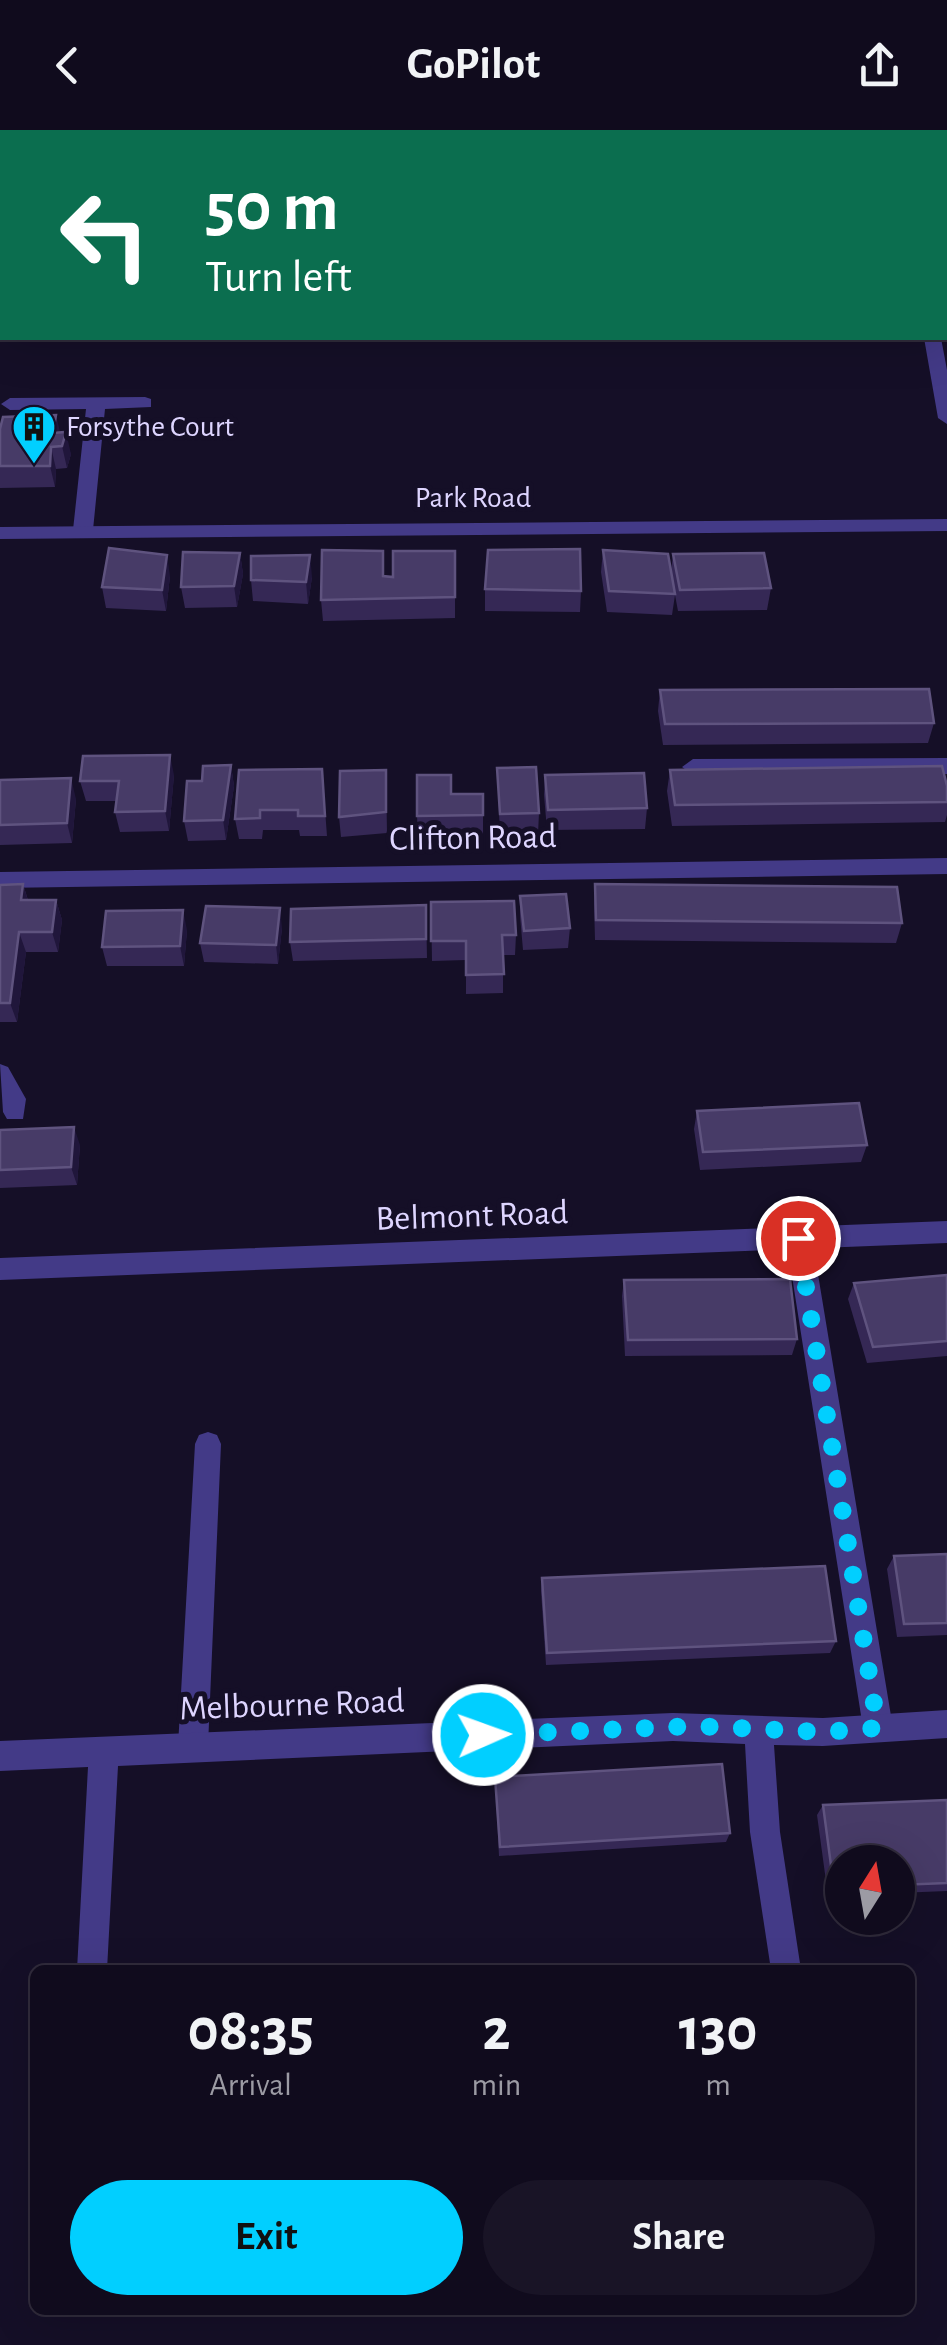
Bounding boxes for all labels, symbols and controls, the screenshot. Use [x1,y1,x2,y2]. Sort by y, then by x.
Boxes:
icon: back [40,38,95,93]
icon: share [852,38,907,93]
text: GoPilot [407,42,540,87]
icon: left [40,170,170,300]
text: 50 m [205,173,339,243]
text: Turn left [205,255,352,300]
building icon: Forsythe Court [11,404,57,465]
place label: Forsythe Court [66,412,234,442]
street label: Park Road [415,483,531,513]
street label: Clifton Road [389,819,557,857]
street label: Belmont Road [375,1195,569,1237]
pin [756,1196,841,1281]
icon: arrive [771,1211,826,1266]
position arrow [431,1683,535,1787]
street label: Melbourne Road [179,1684,405,1726]
north arrow [825,1845,915,1935]
map controls [825,1845,915,1935]
text: 08:35 [188,2001,314,2061]
text: 2 [482,2001,510,2061]
text: 130 [679,2001,757,2061]
text: Arrival [210,2069,292,2101]
text: min [471,2069,521,2101]
text: m [705,2069,731,2101]
button: Exit [70,2180,463,2295]
button: Share [483,2180,875,2295]

